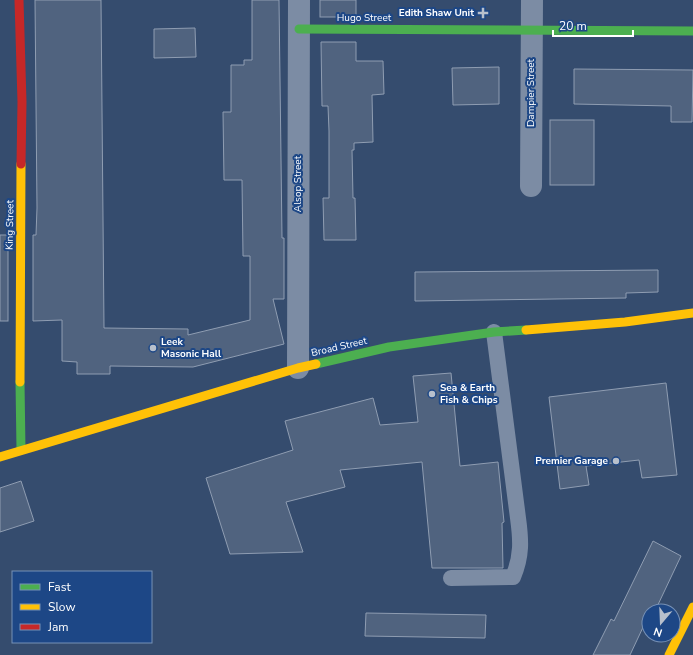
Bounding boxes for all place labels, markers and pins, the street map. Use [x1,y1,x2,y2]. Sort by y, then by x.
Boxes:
place label: Edith Shaw Unit [399,6,474,20]
marker: Edith Shaw Unit [477,7,489,19]
place label: Leek Masonic Hall [161,335,222,361]
marker: Leek Masonic Hall [148,343,158,353]
place label: Sea & Earth Fish & Chips [440,381,498,407]
marker: Sea & Earth Fish & Chips [427,389,437,399]
place label: Premier Garage [535,454,609,468]
marker: Premier Garage [611,456,621,466]

